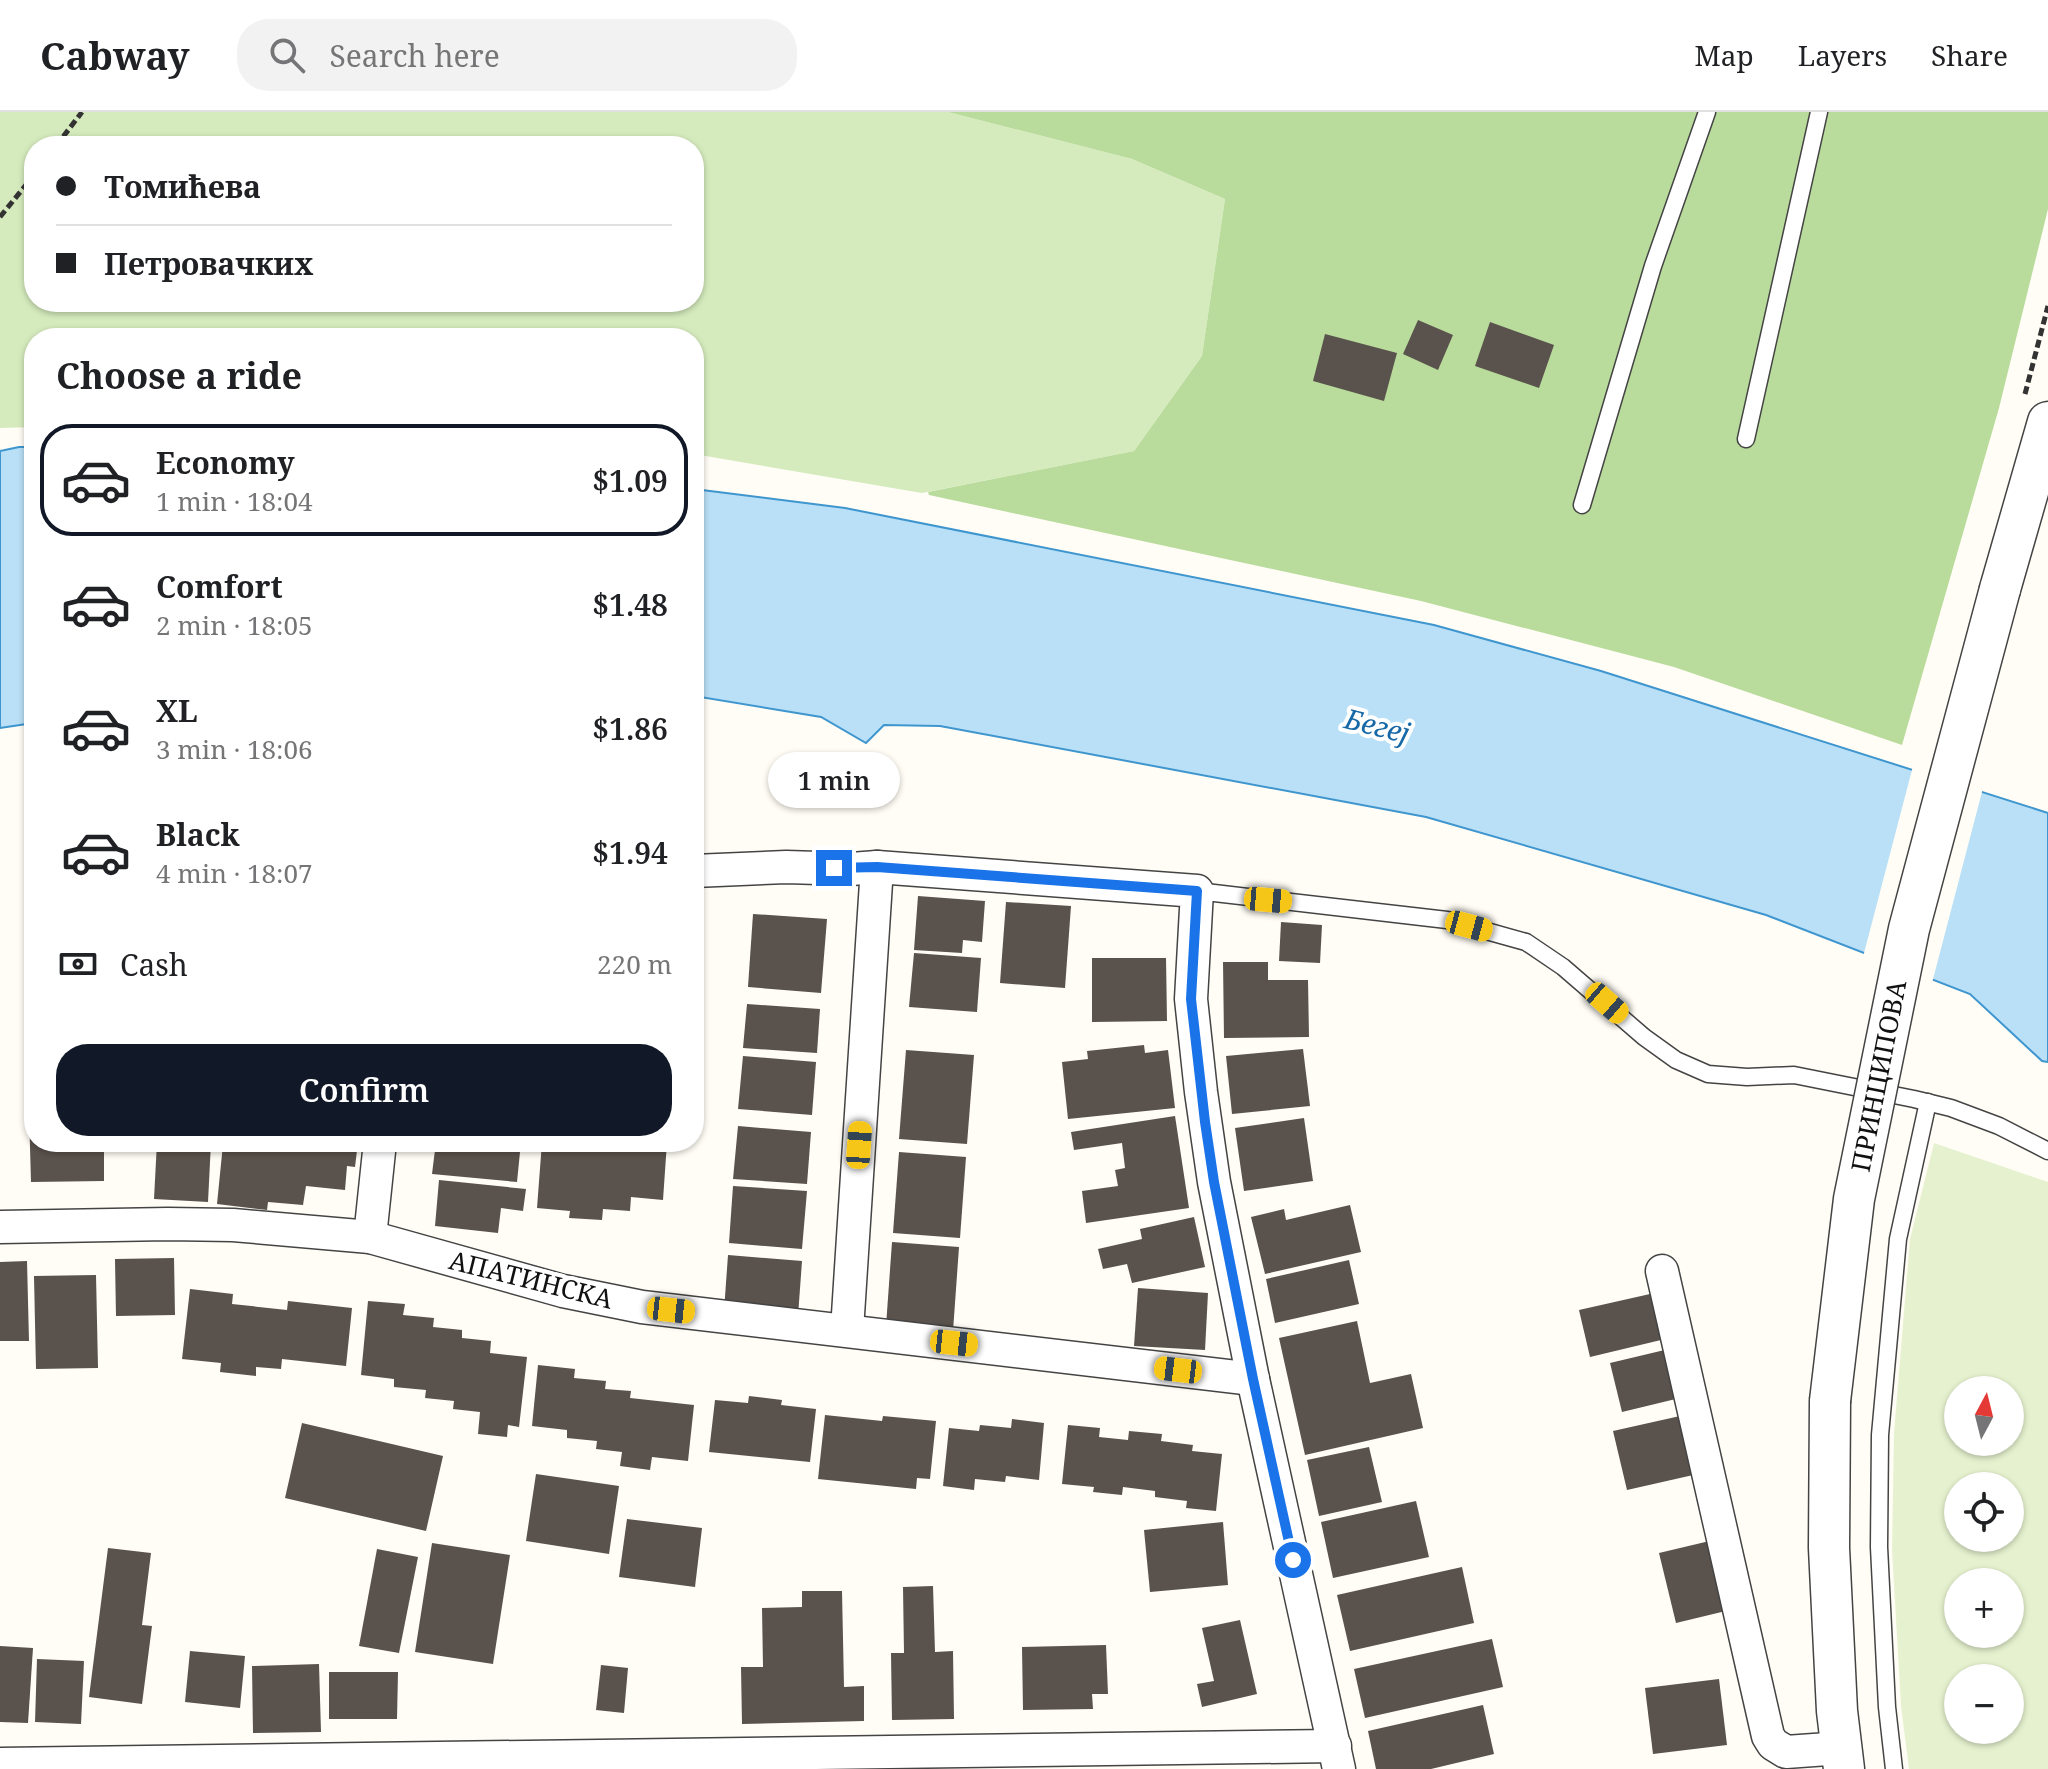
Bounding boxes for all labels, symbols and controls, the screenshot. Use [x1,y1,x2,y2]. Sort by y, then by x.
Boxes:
search box [237,19,797,91]
text: Cabway [40,29,189,81]
icon: search [265,33,309,77]
text: Search here [329,35,500,76]
text: Map [1695,36,1754,74]
text: Layers [1798,36,1887,74]
text: Share [1931,36,2008,74]
text: Томићева [104,166,261,207]
text: Петровачких [104,243,313,284]
text: Choose a ride [56,351,302,400]
text: Economy [156,442,295,483]
icon: car [60,444,132,516]
text: $1.09 [592,460,668,501]
text: 1 min · 18:04 [156,483,313,519]
text: Comfort [156,566,283,607]
icon: car [60,568,132,640]
text: $1.48 [592,584,668,625]
text: 2 min · 18:05 [156,607,313,643]
text: XL [156,690,198,731]
icon: car [60,692,132,764]
water label: Бегеј [1340,698,1414,751]
text: $1.86 [592,708,668,749]
text: 3 min · 18:06 [156,731,313,767]
callout: 1 min [768,752,900,808]
text: 1 min [798,762,870,798]
text: Black [156,814,240,855]
icon: car [60,816,132,888]
text: $1.94 [592,832,668,873]
route end [816,850,852,886]
text: 4 min · 18:07 [156,855,313,891]
car [1243,886,1293,914]
car [1443,908,1495,944]
icon: cash [56,942,100,986]
text: Cash [120,944,188,985]
text: 220 m [597,946,672,982]
street label: ПРИНЦИПОВА [1842,976,1914,1175]
car [1581,978,1633,1028]
button: Confirm [56,1044,672,1136]
car [845,1120,873,1170]
street label: АПАТИНСКА [446,1241,618,1317]
car [646,1296,696,1324]
car [929,1329,979,1357]
car [1153,1355,1203,1385]
north arrow [1944,1376,2024,1456]
map controls [1944,1376,2024,1744]
button: locate [1944,1472,2024,1552]
route start [1275,1542,1311,1578]
button: + [1944,1568,2024,1648]
button: − [1944,1664,2024,1744]

